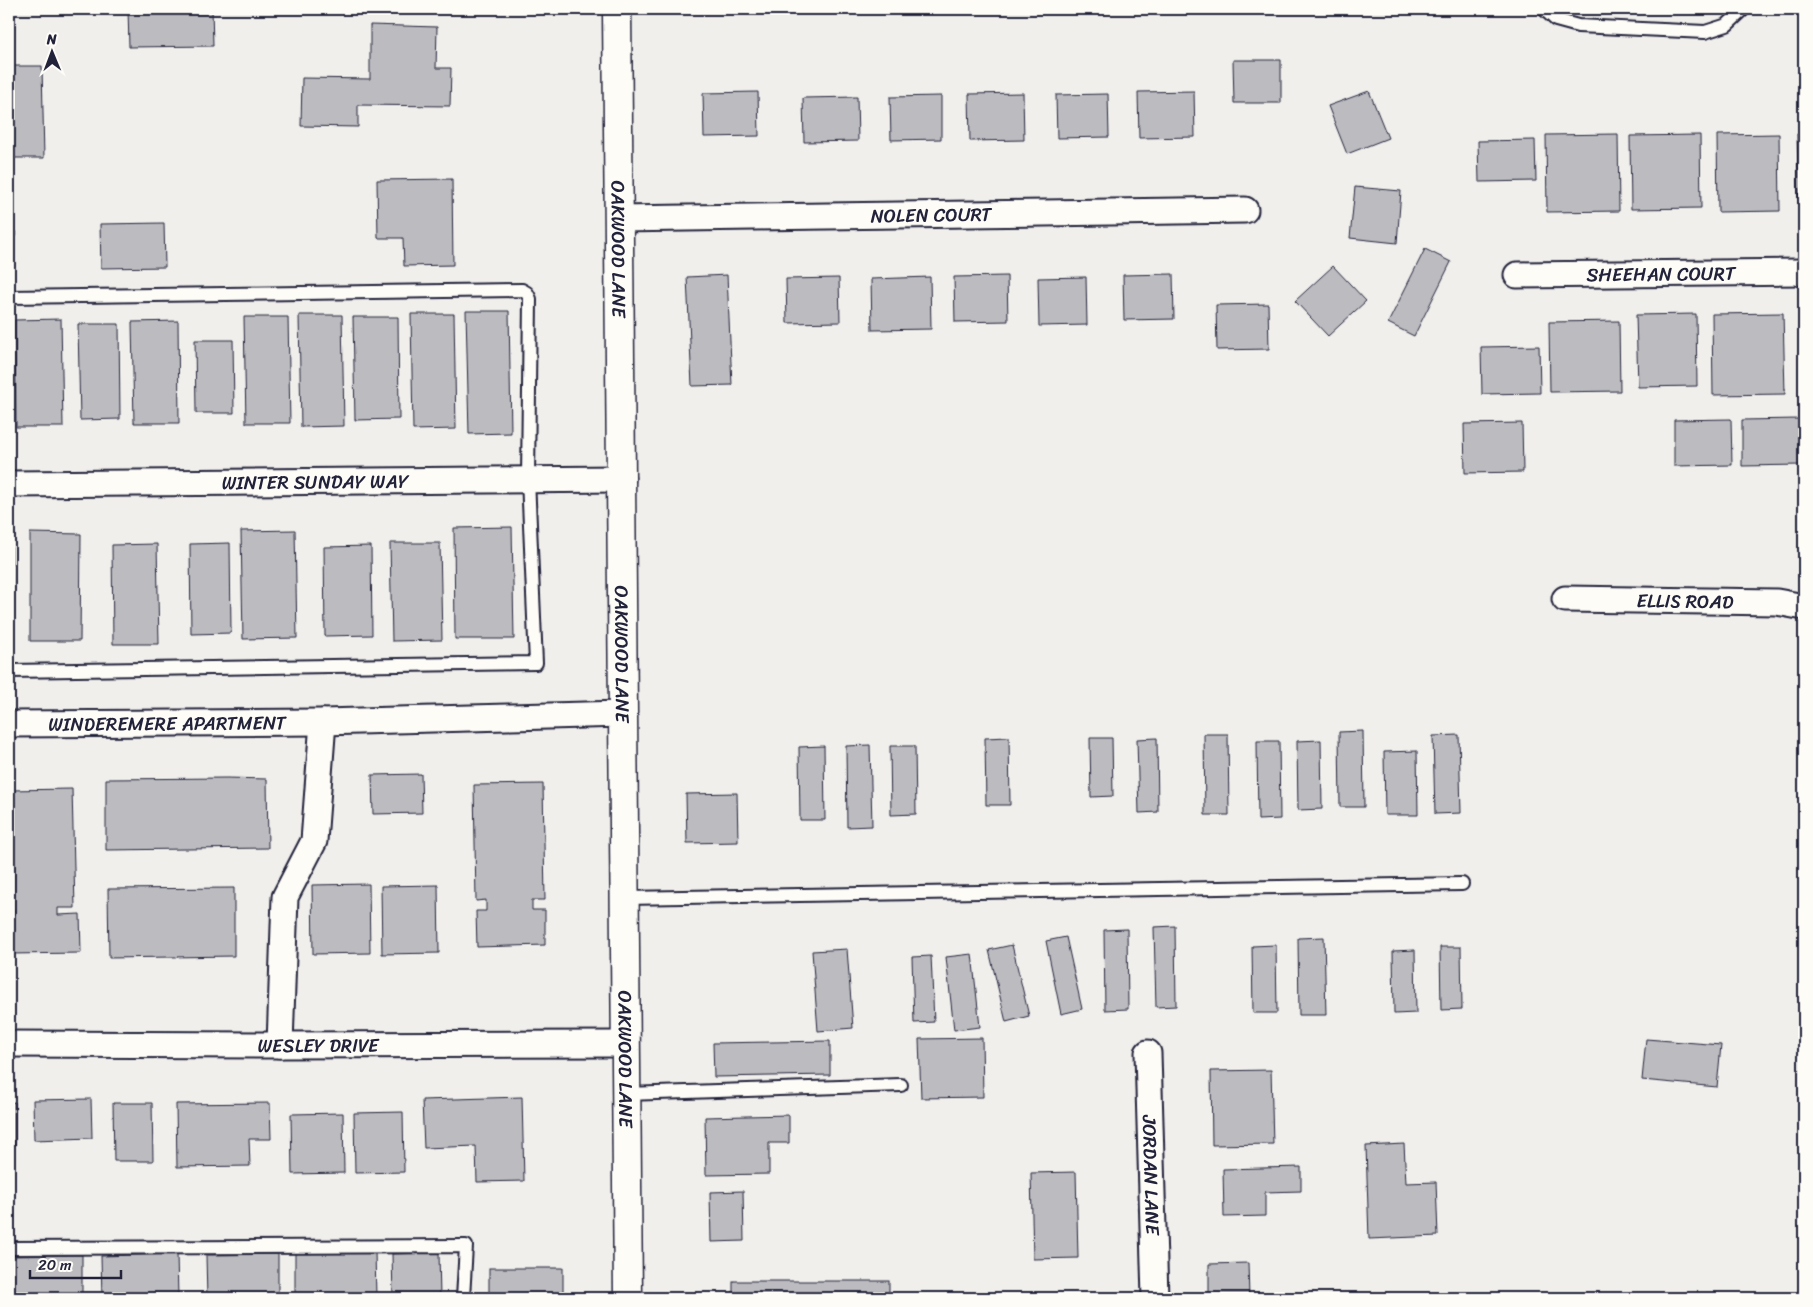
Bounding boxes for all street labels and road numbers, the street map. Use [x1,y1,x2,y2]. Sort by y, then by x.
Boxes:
street label: OAKWOOD LANE [601,180,636,319]
street label: NOLEN COURT [870,198,993,232]
street label: SHEEHAN COURT [1586,257,1737,291]
street label: WINTER SUNDAY WAY [221,465,410,499]
street label: ELLIS ROAD [1636,584,1734,618]
street label: OAKWOOD LANE [605,585,639,724]
street label: WINDEREMERE APARTMENT [48,706,288,741]
street label: OAKWOOD LANE [608,990,643,1129]
street label: WESLEY DRIVE [257,1029,380,1062]
street label: JORDAN LANE [1133,1114,1169,1237]

